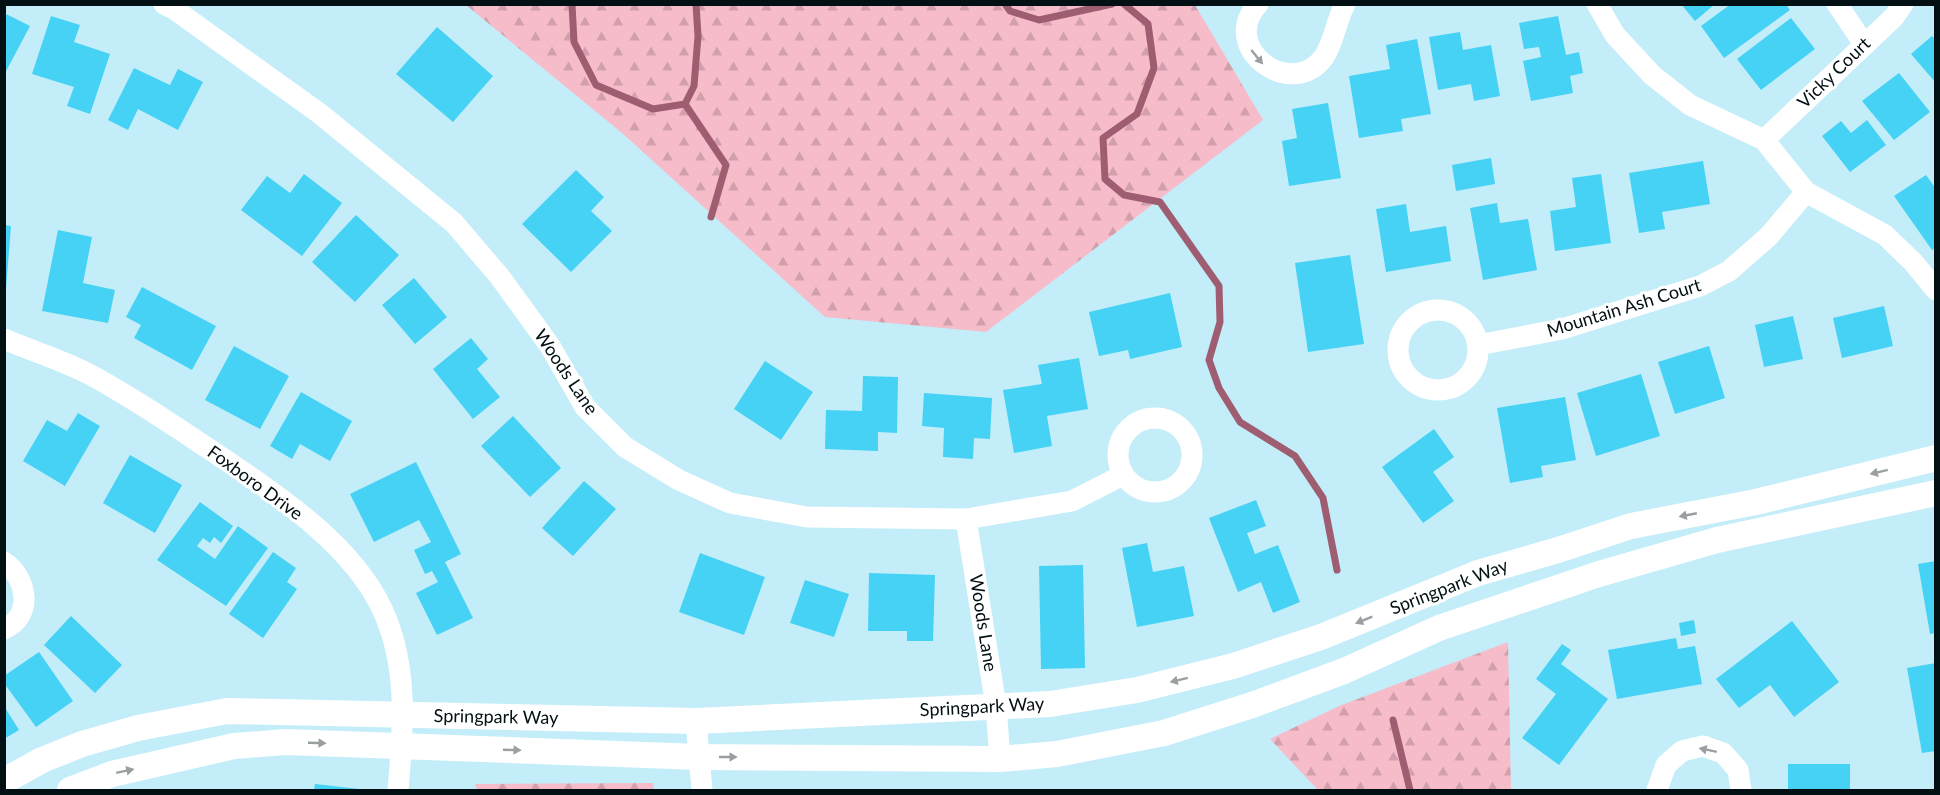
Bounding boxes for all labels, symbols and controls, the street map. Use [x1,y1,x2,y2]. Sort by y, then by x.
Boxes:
street label: Vicky Court [1792,32,1875,112]
one-way arrow [1251,49,1264,65]
street label: Mountain Ash Court [1544,273,1704,341]
street label: Woods Lane [530,325,603,418]
street label: Foxboro Drive [204,440,308,524]
one-way arrow [1869,468,1888,478]
one-way arrow [1679,511,1698,520]
street label: Springpark Way [1387,553,1511,619]
street label: Woods Lane [965,573,1003,673]
one-way arrow [1355,616,1373,625]
one-way arrow [1169,675,1188,685]
street label: Springpark Way [919,692,1045,720]
street label: Springpark Way [433,704,559,728]
one-way arrow [308,738,327,747]
one-way arrow [1699,744,1717,754]
one-way arrow [503,746,522,755]
one-way arrow [718,752,737,762]
one-way arrow [116,766,135,775]

